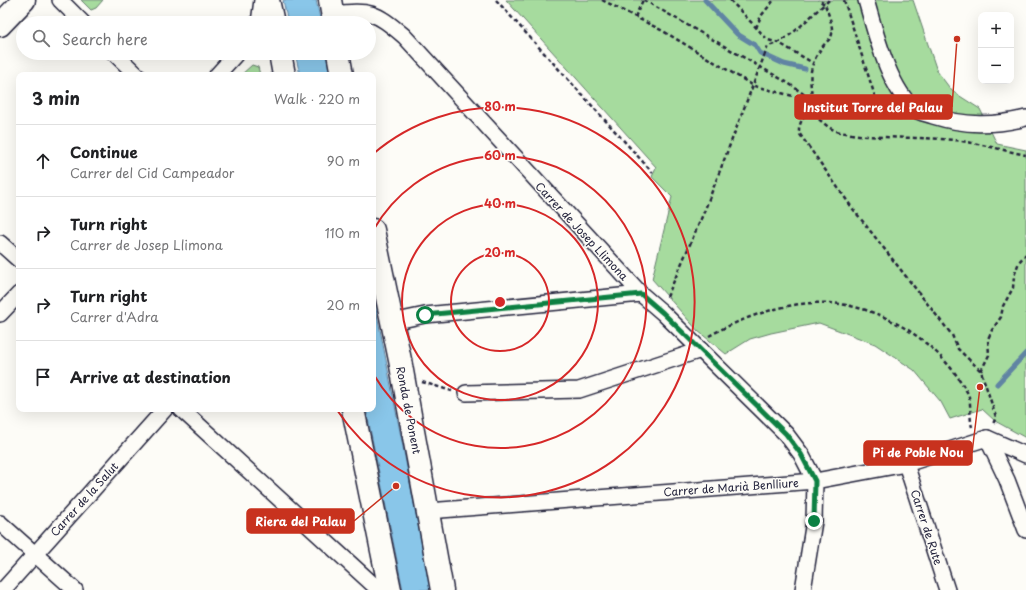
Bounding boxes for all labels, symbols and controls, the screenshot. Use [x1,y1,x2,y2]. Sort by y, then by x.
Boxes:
map controls [978,12,1014,84]
button: + [978,12,1014,48]
search box [16,16,376,60]
icon: search [30,27,52,49]
text: Search here [62,27,148,50]
button: − [978,48,1014,84]
text: 3 min [32,85,80,111]
text: Walk · 220 m [274,89,360,108]
callout: Institut Torre del Palau [795,95,952,119]
text: 80 m [484,97,516,115]
text: Institut Torre del Palau [803,98,943,116]
text: Continue [70,140,138,163]
text: 60 m [484,146,516,164]
icon: ahead [32,150,54,172]
text: 90 m [327,151,360,170]
text: Carrer del Cid Campeador [70,163,234,182]
street label: Carrer de Josep Llimona [532,178,632,284]
text: 40 m [484,194,516,212]
text: Turn right [70,212,147,235]
icon: right [32,222,54,244]
text: 110 m [325,223,360,242]
text: Carrer de Josep Llimona [70,235,223,254]
text: 20 m [484,243,516,261]
text: Turn right [70,284,147,307]
icon: right [32,294,54,316]
text: 20 m [326,295,360,314]
centre of rings [493,295,507,309]
route start [416,306,434,324]
text: Carrer d'Adra [70,307,158,326]
text: Arrive at destination [70,365,231,388]
street label: Ronda de Ponent [392,365,426,456]
icon: arrive [32,366,54,388]
callout: Pi de Poble Nou [864,441,972,465]
text: Pi de Poble Nou [872,443,964,461]
street label: Carrer de la Salut [46,458,122,540]
street label: Carrer de Marià Benlliure [663,474,800,500]
street label: Carrer de Rute [907,487,947,567]
callout: Riera del Palau [247,509,354,533]
text: Riera del Palau [255,512,347,530]
route end [805,512,823,530]

